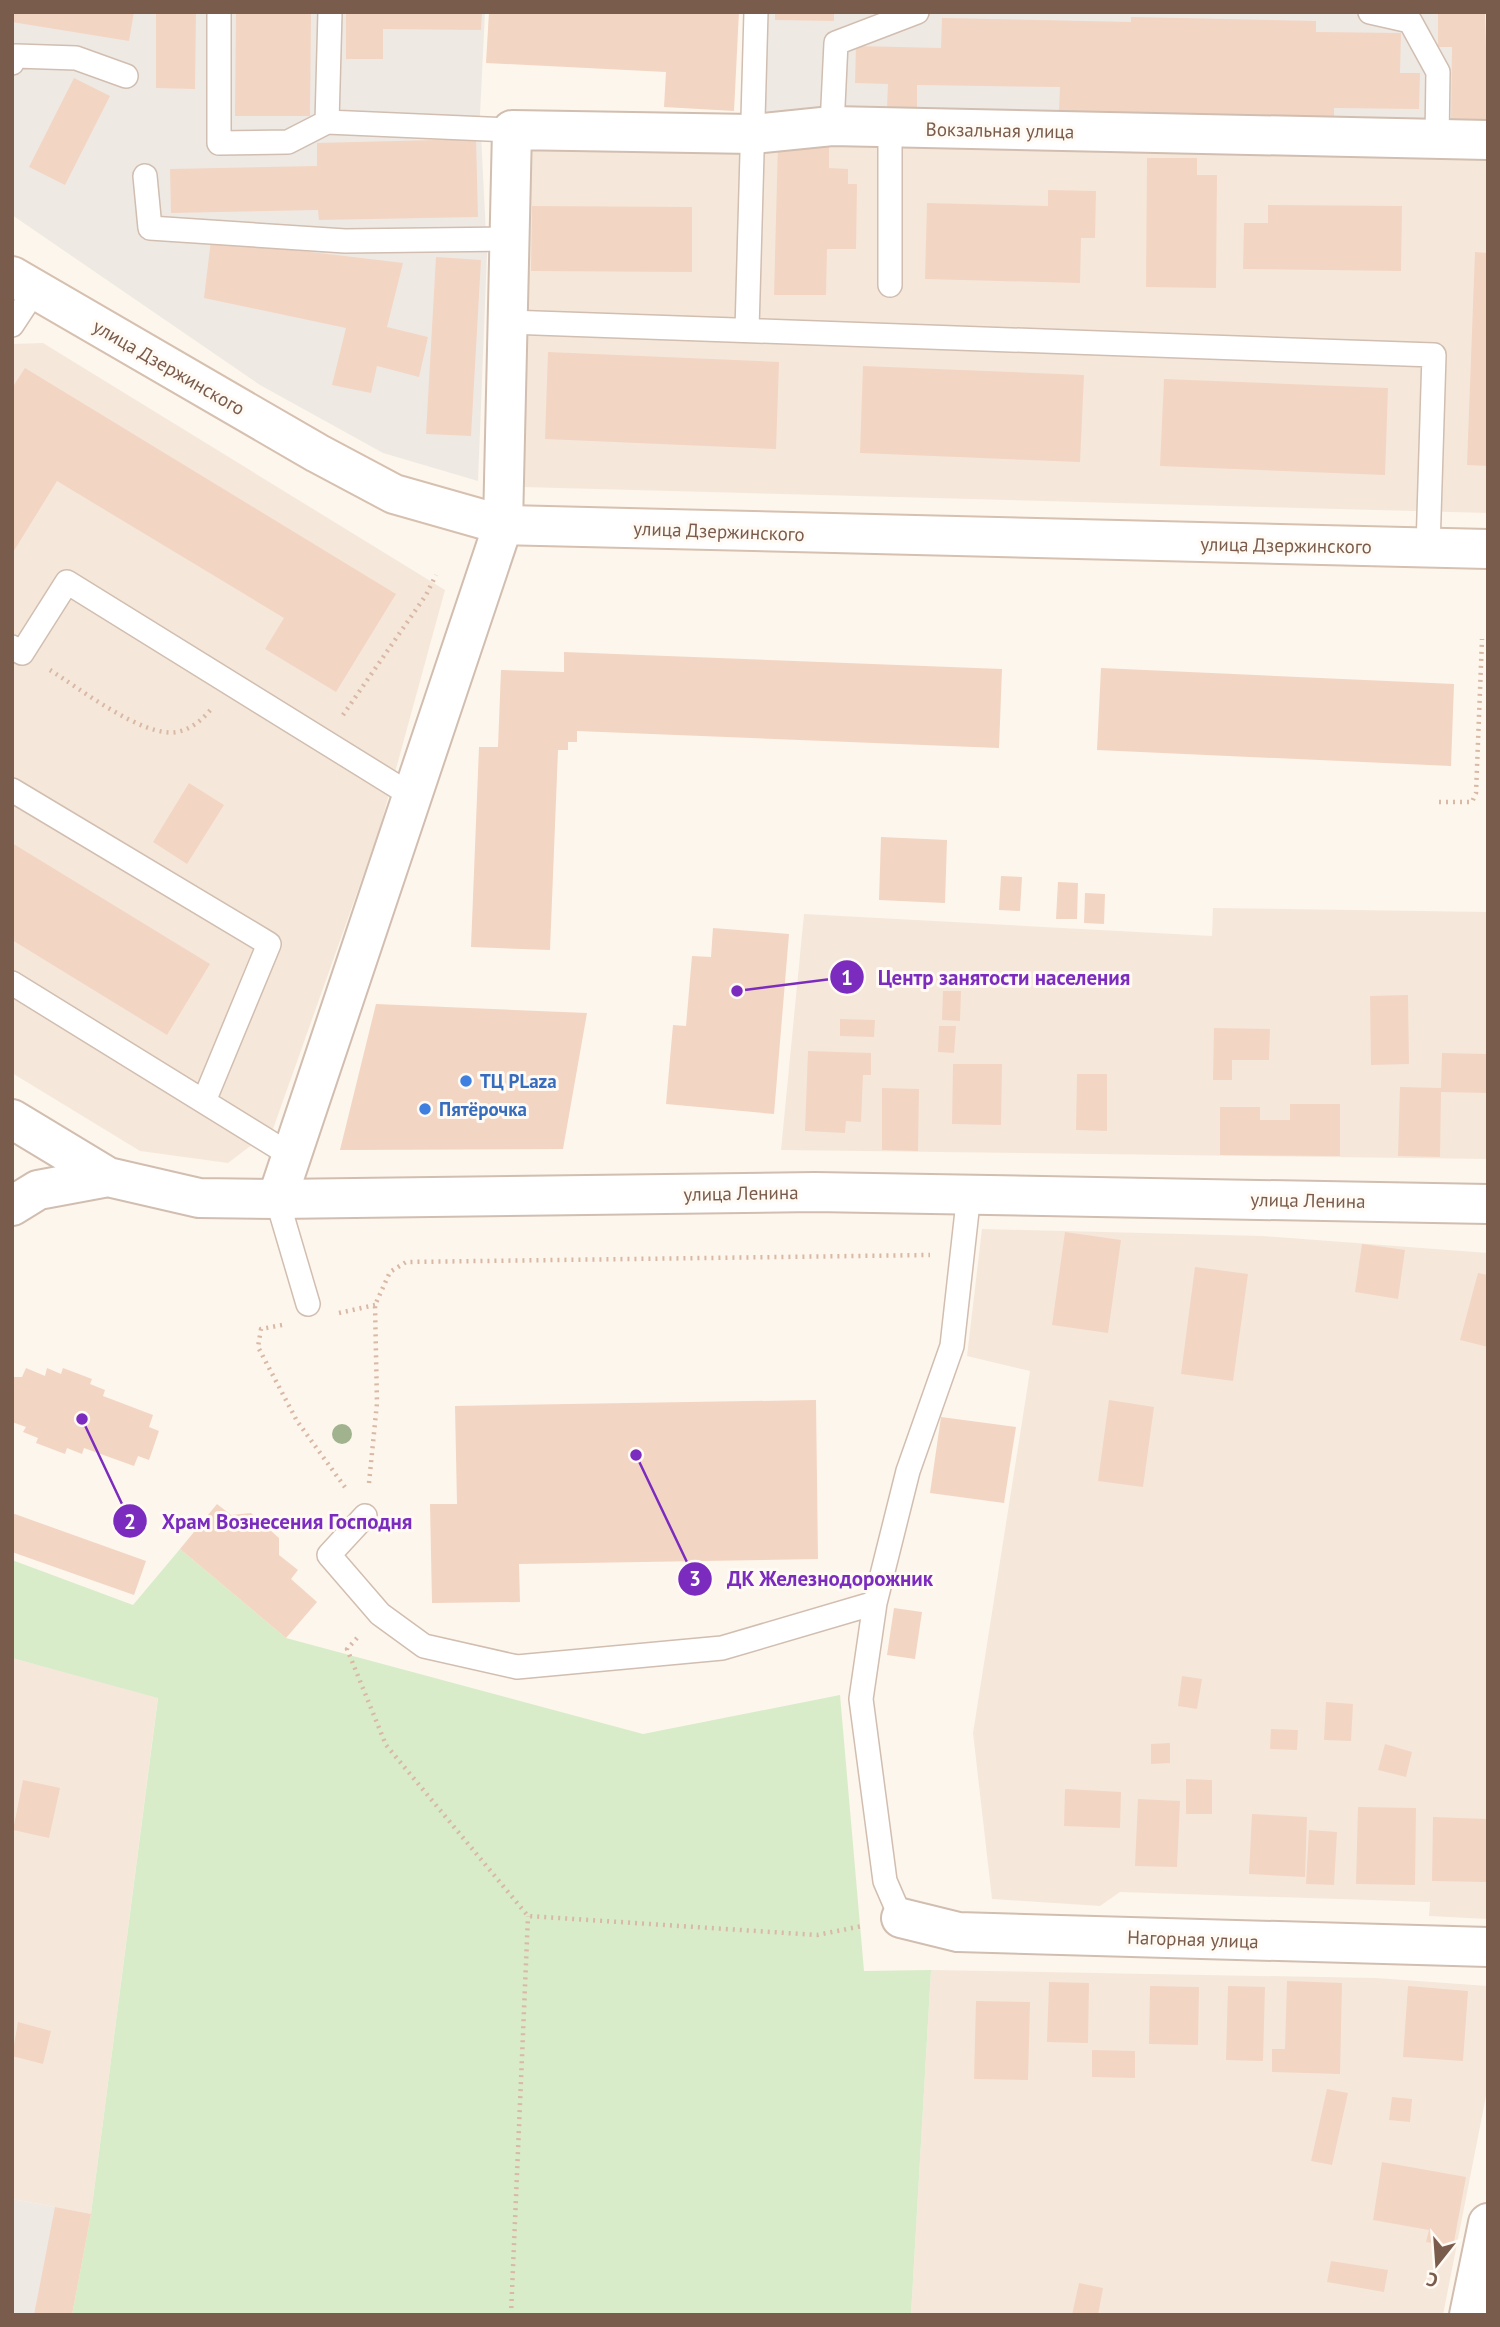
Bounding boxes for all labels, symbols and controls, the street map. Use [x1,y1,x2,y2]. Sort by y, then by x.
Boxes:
street label: Вокзальная улица [925,117,1075,143]
street label: улица Дзержинского [89,314,249,420]
street label: улица Дзержинского [633,516,805,546]
street label: улица Дзержинского [1200,532,1372,558]
callout: Центр занятости населения [829,956,1145,998]
text: 1 [841,964,853,991]
text: Центр занятости населения [878,964,1130,991]
place label: ТЦ PLaza [480,1069,557,1093]
marker: ТЦ PLaza [458,1073,474,1089]
place label: Пятёрочка [439,1097,527,1121]
marker: Пятёрочка [417,1101,433,1117]
street label: улица Ленина [683,1180,799,1206]
street label: улица Ленина [1250,1187,1366,1213]
callout: Храм Вознесения Господня [113,1500,427,1542]
text: 2 [124,1508,136,1535]
text: Храм Вознесения Господня [162,1508,412,1535]
callout: ДК Железнодорожник [678,1558,948,1600]
text: 3 [689,1565,701,1592]
text: ДК Железнодорожник [727,1565,934,1592]
street label: Нагорная улица [1127,1925,1259,1953]
north arrow [1402,2229,1472,2299]
text: С [1423,2267,1441,2293]

